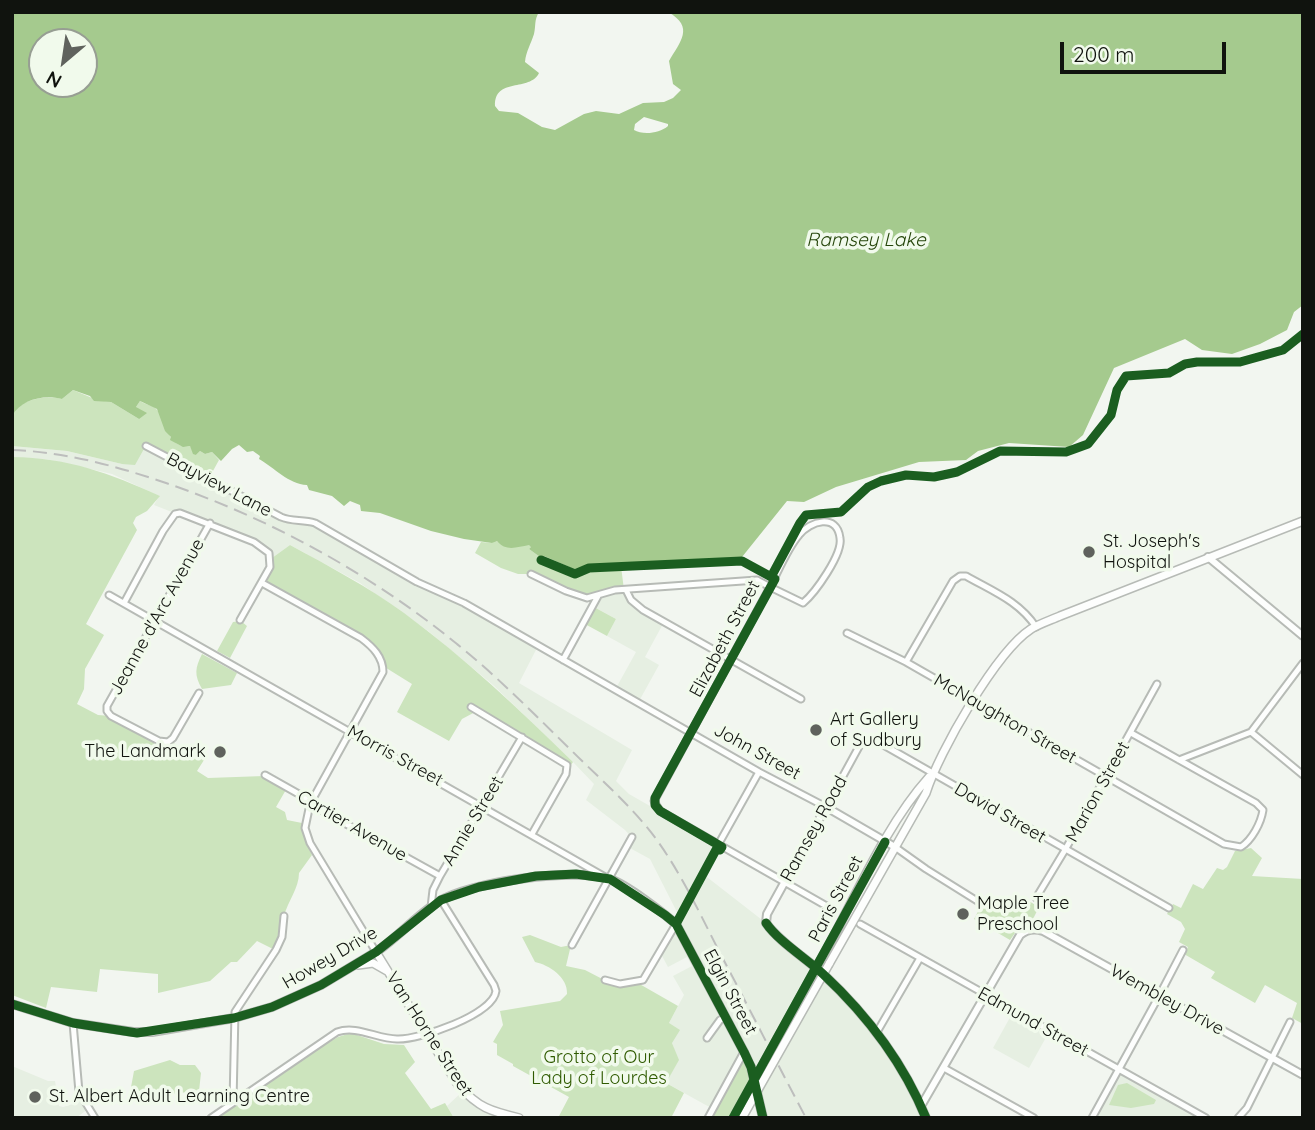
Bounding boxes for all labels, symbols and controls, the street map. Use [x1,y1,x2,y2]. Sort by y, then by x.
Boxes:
north arrow [28,28,98,98]
scale bar [1063,28,1229,72]
text: 200 m [1073,41,1135,67]
text: N [42,66,66,93]
water label: Ramsey Lake [806,229,926,251]
street label: Bayview Lane [163,448,275,522]
place label: St. Joseph's Hospital [1103,531,1200,574]
street label: Jeanne d'Arc Avenue [105,535,209,699]
marker: St. Joseph's Hospital [1081,544,1097,560]
street label: Elizabeth Street [685,577,765,701]
street label: McNaughton Street [930,669,1080,769]
place label: Art Gallery of Sudbury [830,709,922,752]
street label: John Street [710,719,804,785]
street label: Morris Street [343,721,447,791]
marker: Art Gallery of Sudbury [808,722,824,738]
street label: Marion Street [1061,738,1135,846]
place label: The Landmark [84,741,206,763]
marker: The Landmark [212,744,228,760]
street label: Annie Street [438,772,508,870]
street label: Ramsey Road [776,772,852,886]
street label: David Street [950,778,1050,848]
street label: Cartier Avenue [293,786,411,866]
street label: Paris Street [804,852,868,946]
place label: Maple Tree Preschool [977,893,1069,936]
marker: Maple Tree Preschool [955,906,971,922]
street label: Howey Drive [279,922,381,994]
street label: Elgin Street [698,946,762,1038]
street label: Wembley Drive [1106,960,1228,1040]
street label: Van Horne Street [381,968,477,1100]
street label: Edmund Street [974,983,1092,1061]
park label: Grotto of Our Lady of Lourdes [531,1047,667,1090]
place label: St. Albert Adult Learning Centre [49,1086,310,1108]
marker: St. Albert Adult Learning Centre [27,1089,43,1105]

